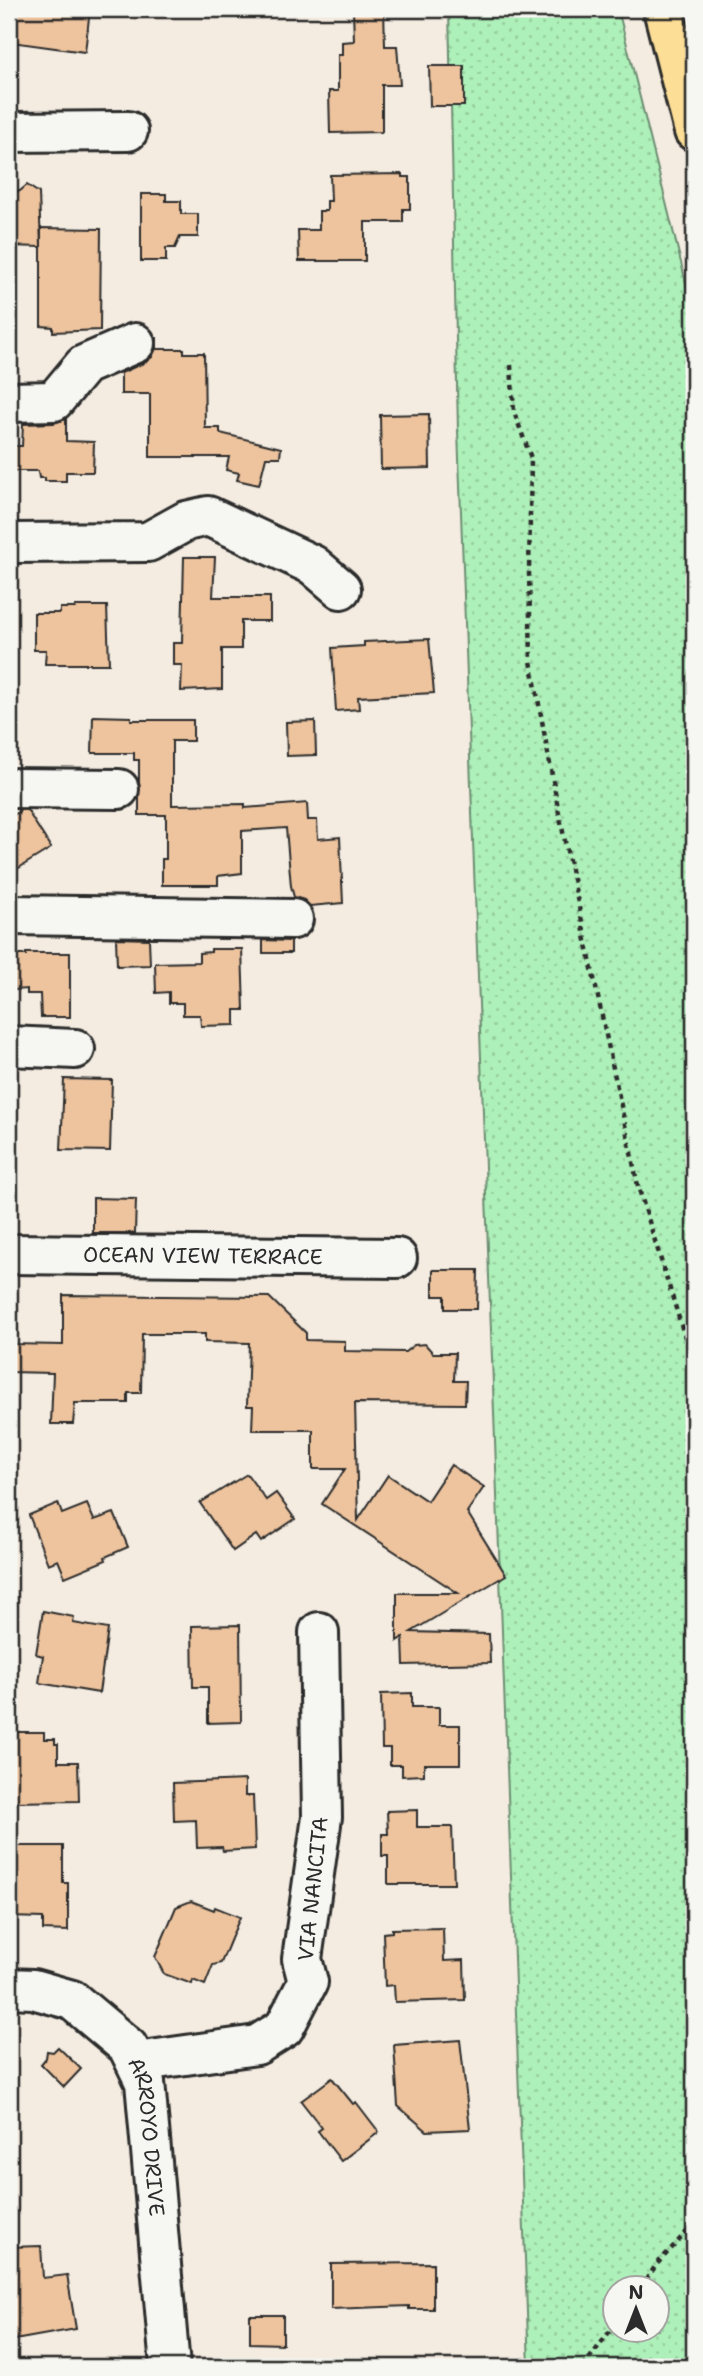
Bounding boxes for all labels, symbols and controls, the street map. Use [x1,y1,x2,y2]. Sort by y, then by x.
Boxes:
street label: OCEAN VIEW TERRACE [83,1241,323,1271]
street label: VIA NANCITA [292,1815,334,1963]
street label: ARROYO DRIVE [121,2053,171,2217]
north arrow [602,2274,672,2344]
text: N [628,2280,644,2305]

